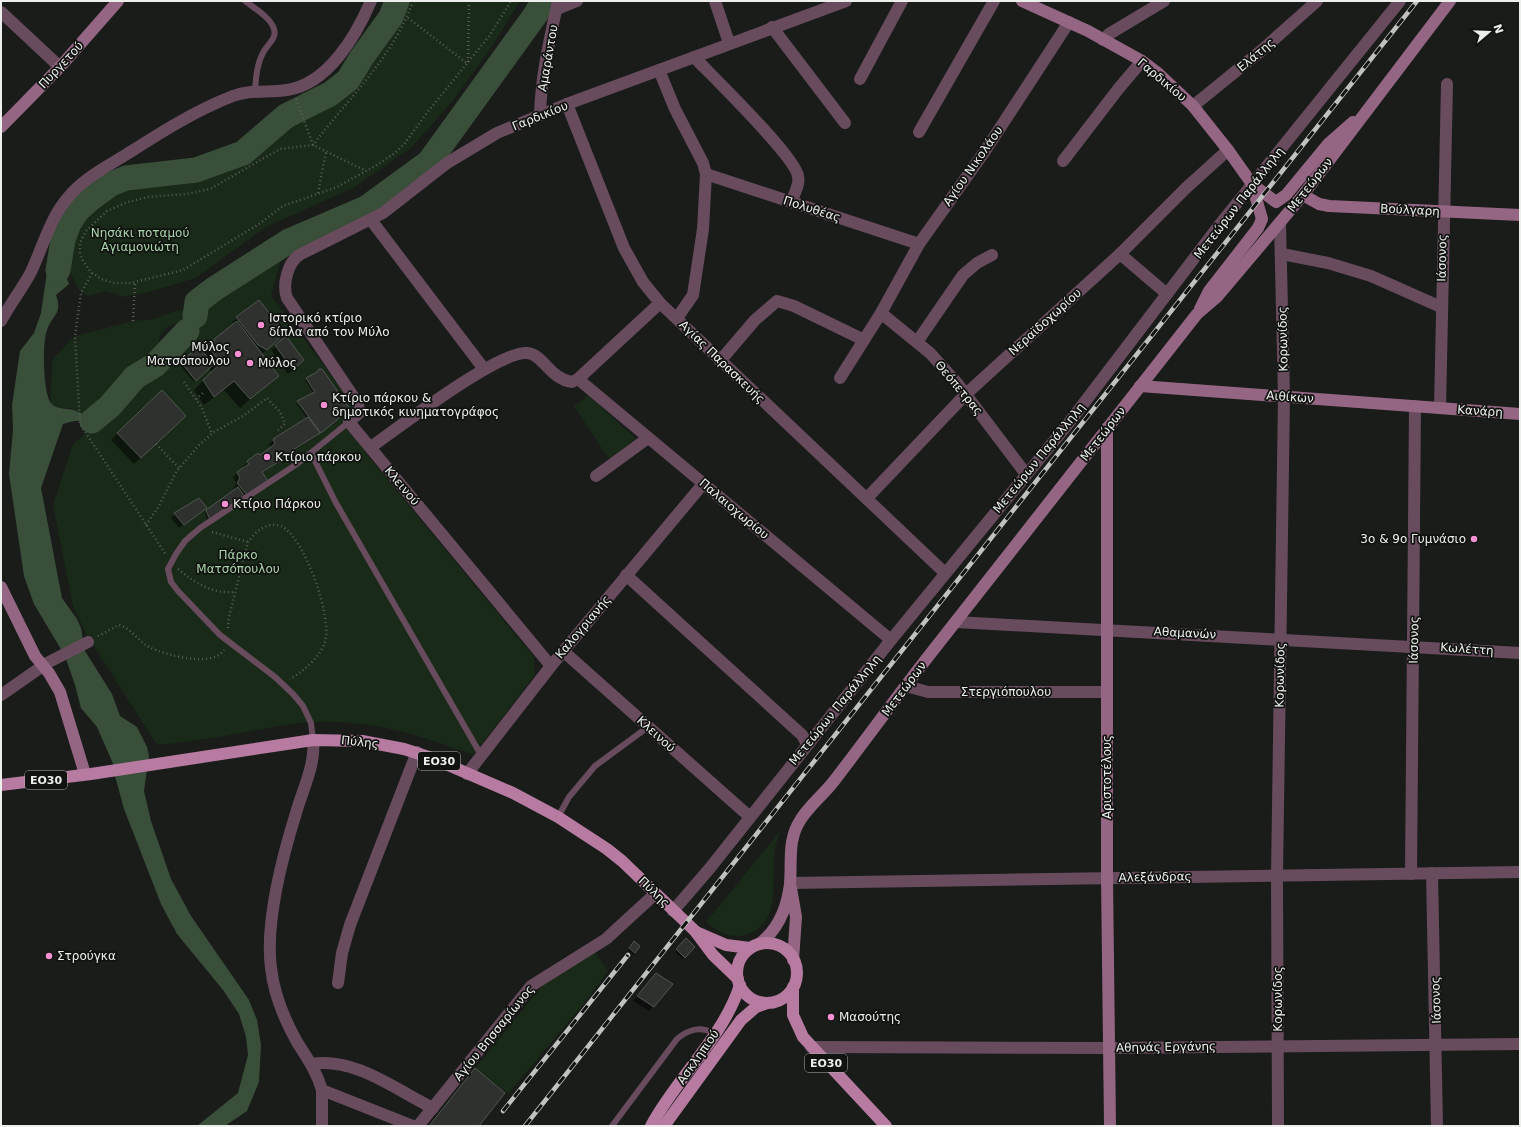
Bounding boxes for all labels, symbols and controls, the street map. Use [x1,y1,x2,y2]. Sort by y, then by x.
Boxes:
north arrow [1469,12,1509,52]
text: N [1490,22,1506,35]
street label: Αμαράντου [535,23,561,92]
street label: Ελάτης [1234,35,1278,75]
street label: Πυργετού [36,39,86,91]
street label: Γαρδικίου [1135,56,1189,104]
street label: Γαρδικίου [510,98,570,134]
street label: Αγίου Νικολάου [940,123,1006,209]
street label: Μετεώρων Παράλληλη [1191,144,1287,262]
street label: Μετεώρων [1284,155,1336,215]
street label: Πολυθέας [782,193,842,225]
street label: Βούλγαρη [1380,201,1440,219]
park label: Νησάκι ποταμού Αγιαμονιώτη [91,226,189,254]
street label: Ιάσονος [1435,234,1449,282]
street label: Νεραϊδοχωρίου [1006,286,1084,358]
street label: Κορωνίδος [1275,306,1291,372]
place label: Ιστορικό κτίριο δίπλα από τον Μύλο [269,311,390,339]
street label: Αγίας Παρασκευής [676,318,768,406]
marker: Ιστορικό κτίριο δίπλα από τον Μύλο [256,320,266,330]
place label: Μύλος Ματσόπουλου [147,340,230,368]
marker: Μύλος Ματσόπουλου [233,349,243,359]
place label: Μύλος [258,356,297,370]
marker: Μύλος [245,358,255,368]
street label: Θεόπετρας [932,358,986,418]
street label: Αιθίκων [1266,388,1314,406]
place label: Κτίριο πάρκου & δημοτικός κινηματογράφος [332,391,499,419]
marker: Κτίριο πάρκου & δημοτικός κινηματογράφος [319,400,329,410]
street label: Μετεώρων Παράλληλη [990,400,1088,516]
street label: Κανάρη [1457,402,1503,420]
street label: Μετεώρων [1077,404,1129,464]
place label: Κτίριο πάρκου [275,450,361,464]
marker: Κτίριο πάρκου [262,452,272,462]
street label: Κλεινού [382,464,422,508]
street label: Παλαιοχωρίου [696,476,772,542]
place label: Κτίριο Πάρκου [233,497,321,511]
marker: Κτίριο Πάρκου [220,499,230,509]
place label: 3ο & 9ο Γυμνάσιο [1360,532,1466,546]
marker: 3ο & 9ο Γυμνάσιο [1469,534,1479,544]
park label: Πάρκο Ματσόπουλου [196,548,280,576]
street label: Καλογριανής [552,593,614,661]
street label: Ιάσονος [1407,616,1421,664]
street label: Αθαμανών [1153,624,1217,642]
street label: Κωλέττη [1440,640,1494,658]
street label: Κορωνίδος [1272,642,1288,708]
street label: Μετεώρων Παράλληλη [786,652,884,768]
street label: Μετεώρων [879,659,929,719]
street label: Στεργιόπουλου [961,685,1051,699]
street label: Κλεινού [634,713,678,755]
street label: Πύλης [341,733,379,751]
street label: Αριστοτέλους [1100,735,1114,819]
road number: ΕΟ30 [418,752,460,770]
road number: ΕΟ30 [25,771,67,789]
street label: Αλεξάνδρας [1118,869,1192,885]
street label: Πύλης [636,874,672,910]
place label: Στρούγκα [57,949,116,963]
marker: Στρούγκα [44,951,54,961]
street label: Κορωνίδος [1271,966,1285,1032]
street label: Ιάσονος [1428,976,1444,1024]
street label: Αγίου Βησσαρίωνος [451,982,537,1084]
place label: Μασούτης [839,1010,901,1024]
marker: Μασούτης [826,1012,836,1022]
street label: Ασκληπιού [674,1027,722,1087]
street label: Αθηνάς Εργάνης [1116,1039,1216,1055]
road number: ΕΟ30 [805,1054,847,1072]

